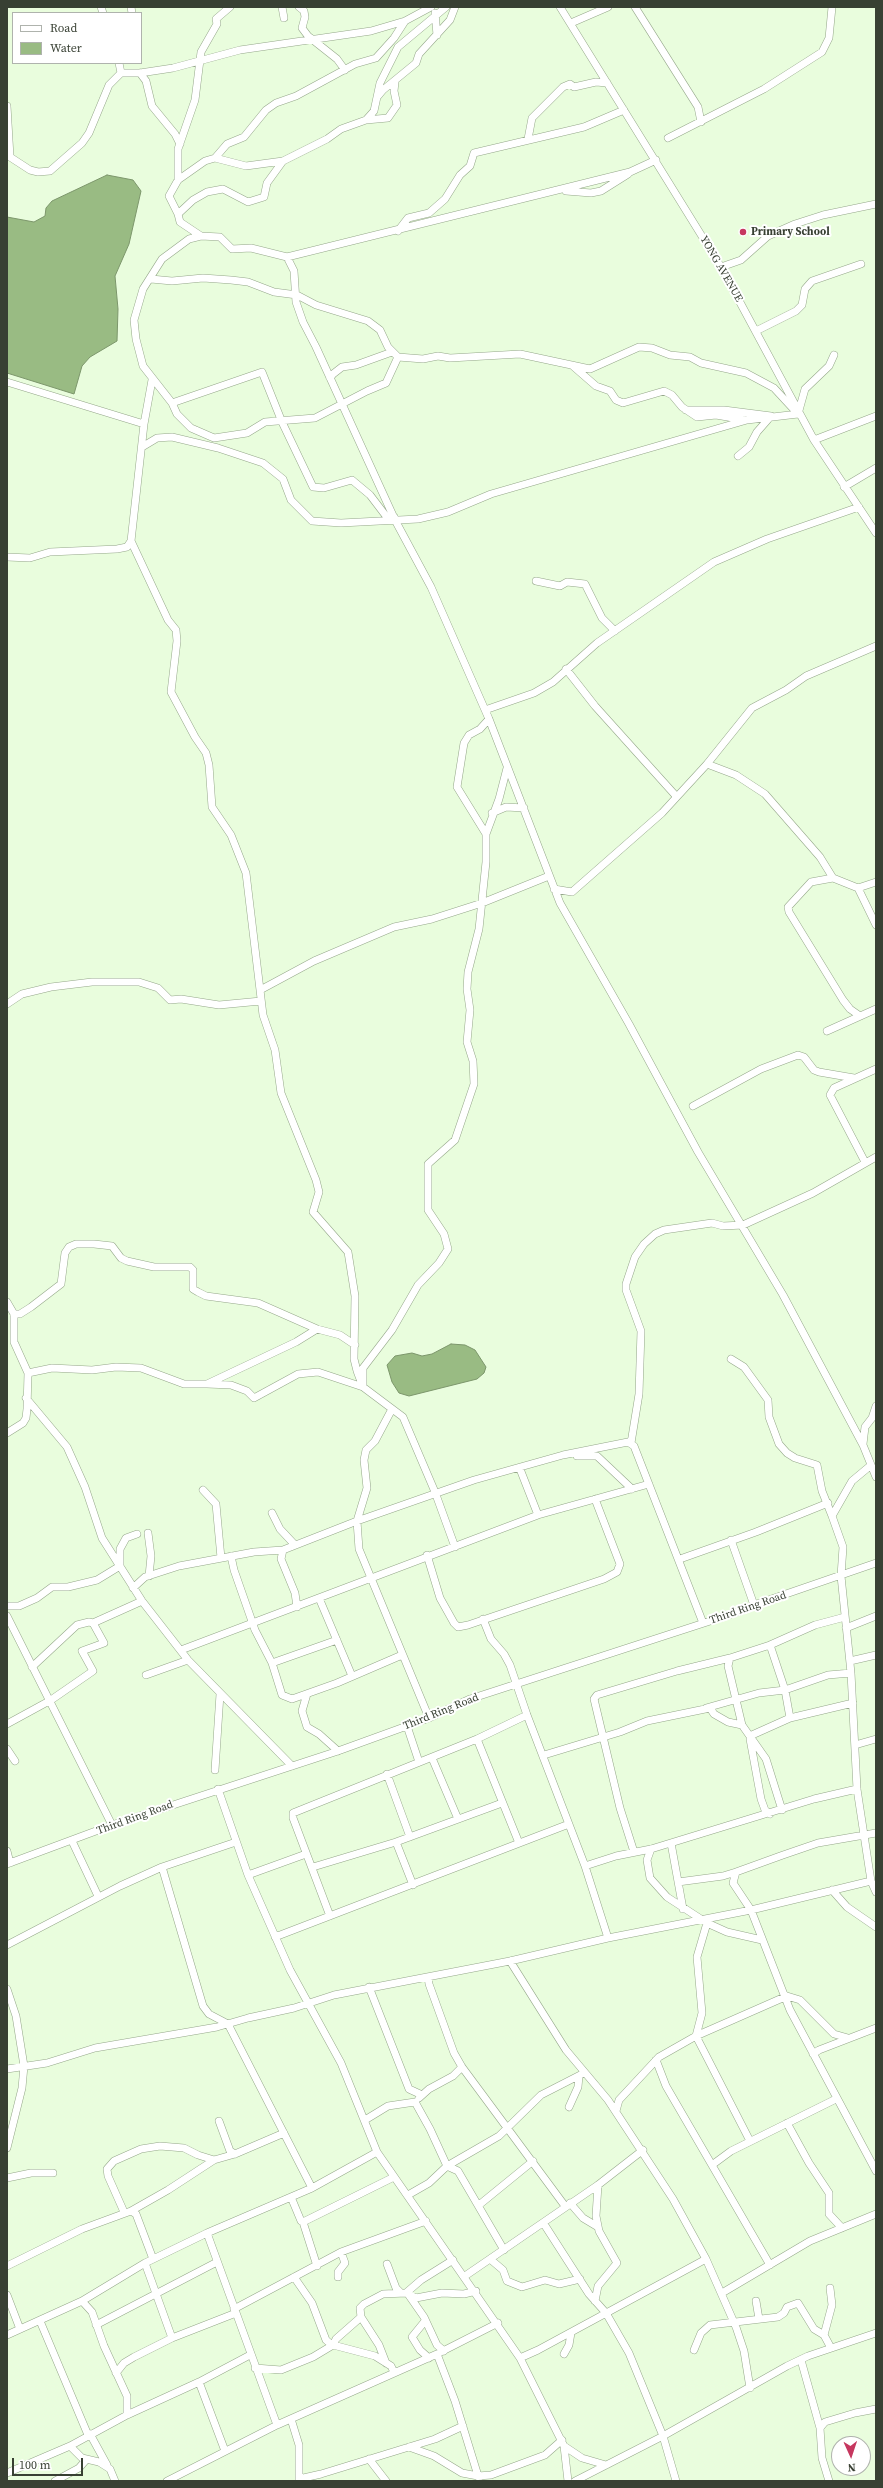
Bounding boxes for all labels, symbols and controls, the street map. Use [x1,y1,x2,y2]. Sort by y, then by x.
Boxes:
legend [12,12,142,64]
text: Road [50,20,77,36]
text: Water [50,40,82,56]
place label: Primary School [751,225,830,239]
marker: Primary School [738,227,748,237]
street label: YONG AVENUE [697,234,745,304]
street label: Third Ring Road [708,1589,788,1627]
street label: Third Ring Road [401,1691,481,1733]
street label: Third Ring Road [95,1798,175,1838]
north arrow [831,2436,871,2476]
scale bar [14,2450,85,2476]
text: 100 m [19,2457,51,2473]
text: N [847,2460,856,2475]

